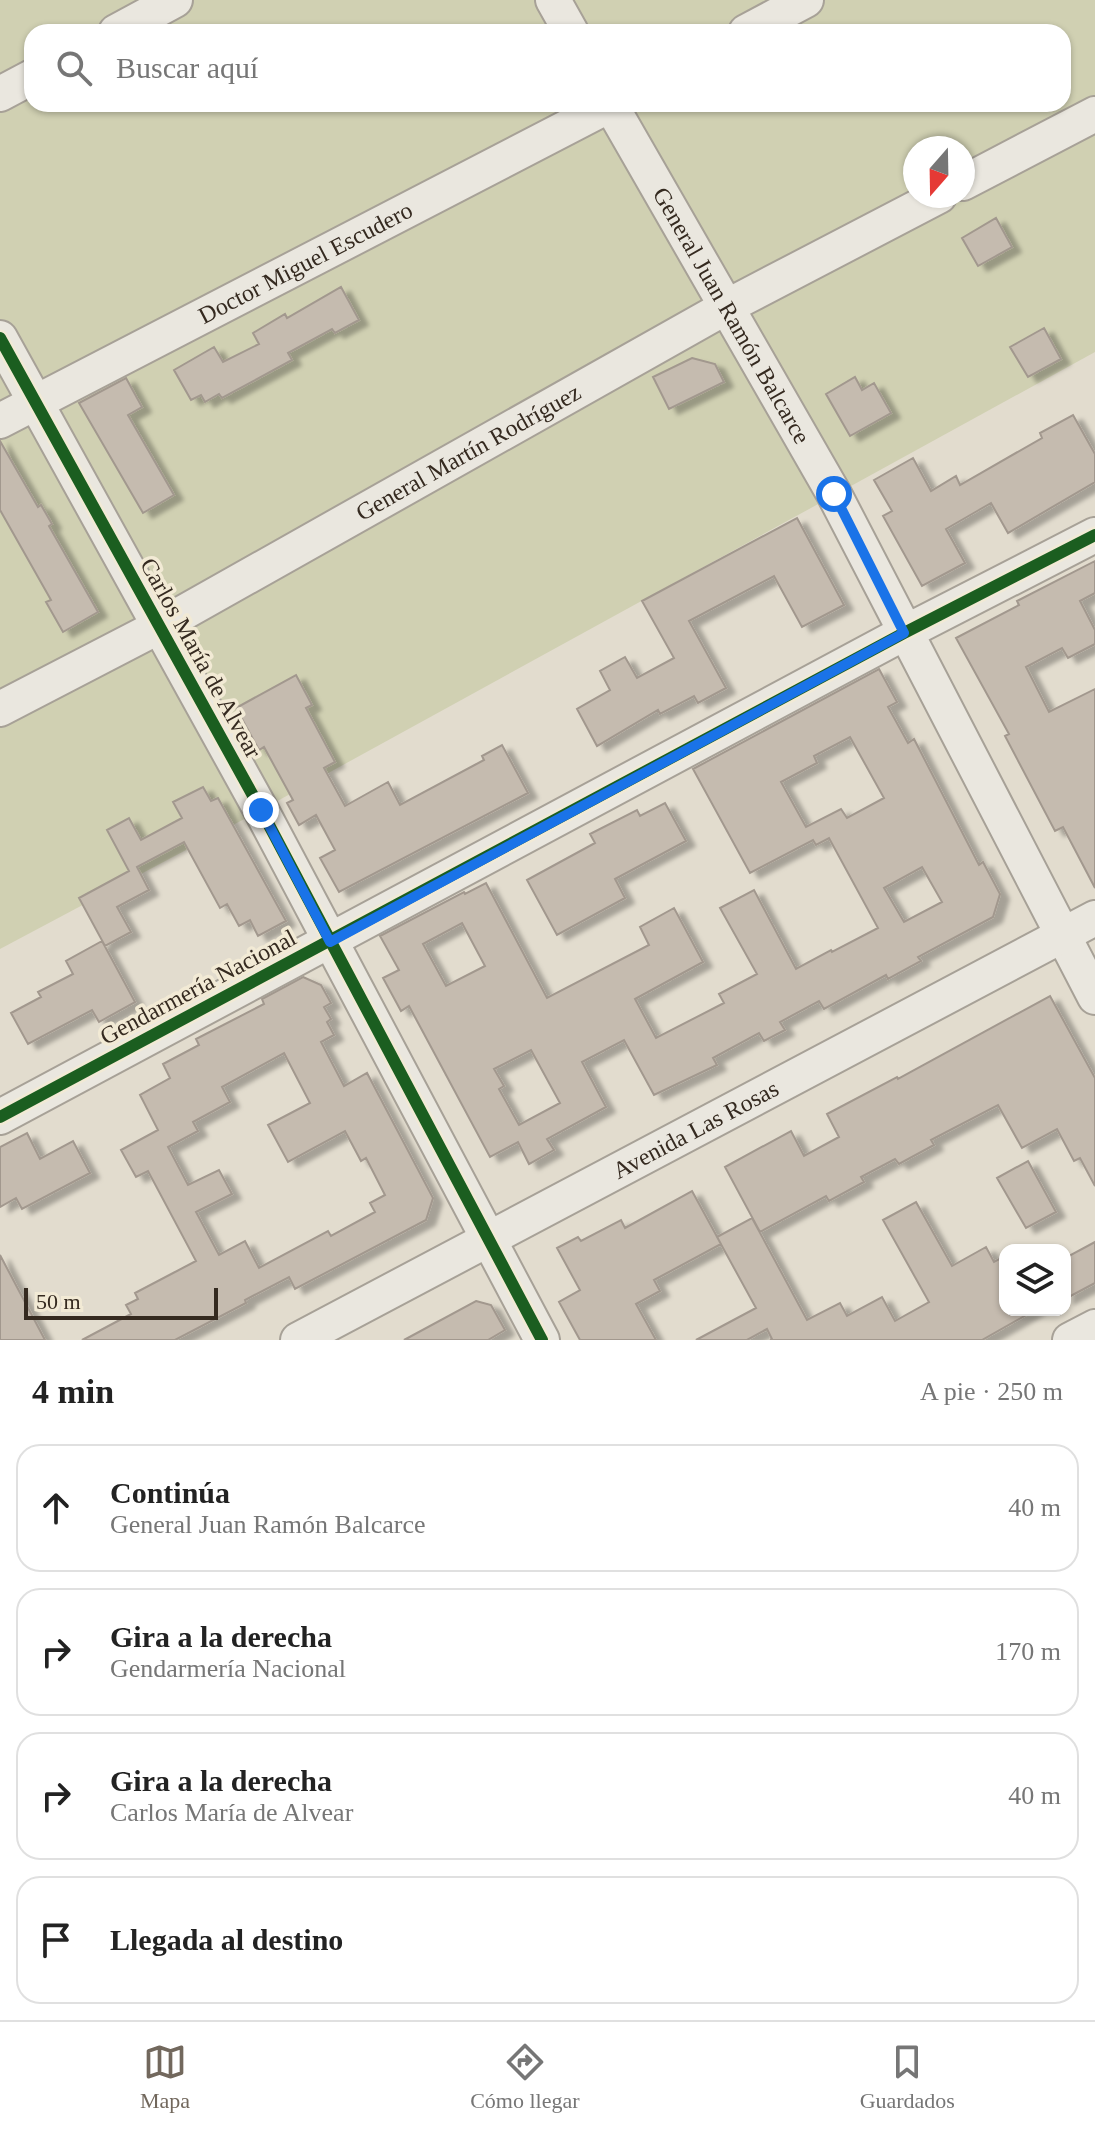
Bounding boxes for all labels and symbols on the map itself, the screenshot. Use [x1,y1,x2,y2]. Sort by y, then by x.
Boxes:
north arrow [903,136,975,208]
street label: General Juan Ramón Balcarce [648,183,815,448]
street label: Doctor Miguel Escudero [194,197,417,329]
street label: General Martín Rodríguez [351,379,585,526]
route start [816,476,852,512]
street label: Carlos María de Alvear [135,553,267,763]
route end [243,792,279,828]
street label: Gendarmería Nacional [96,924,301,1050]
street label: Avenida Las Rosas [608,1075,783,1184]
scale bar [24,1284,218,1320]

